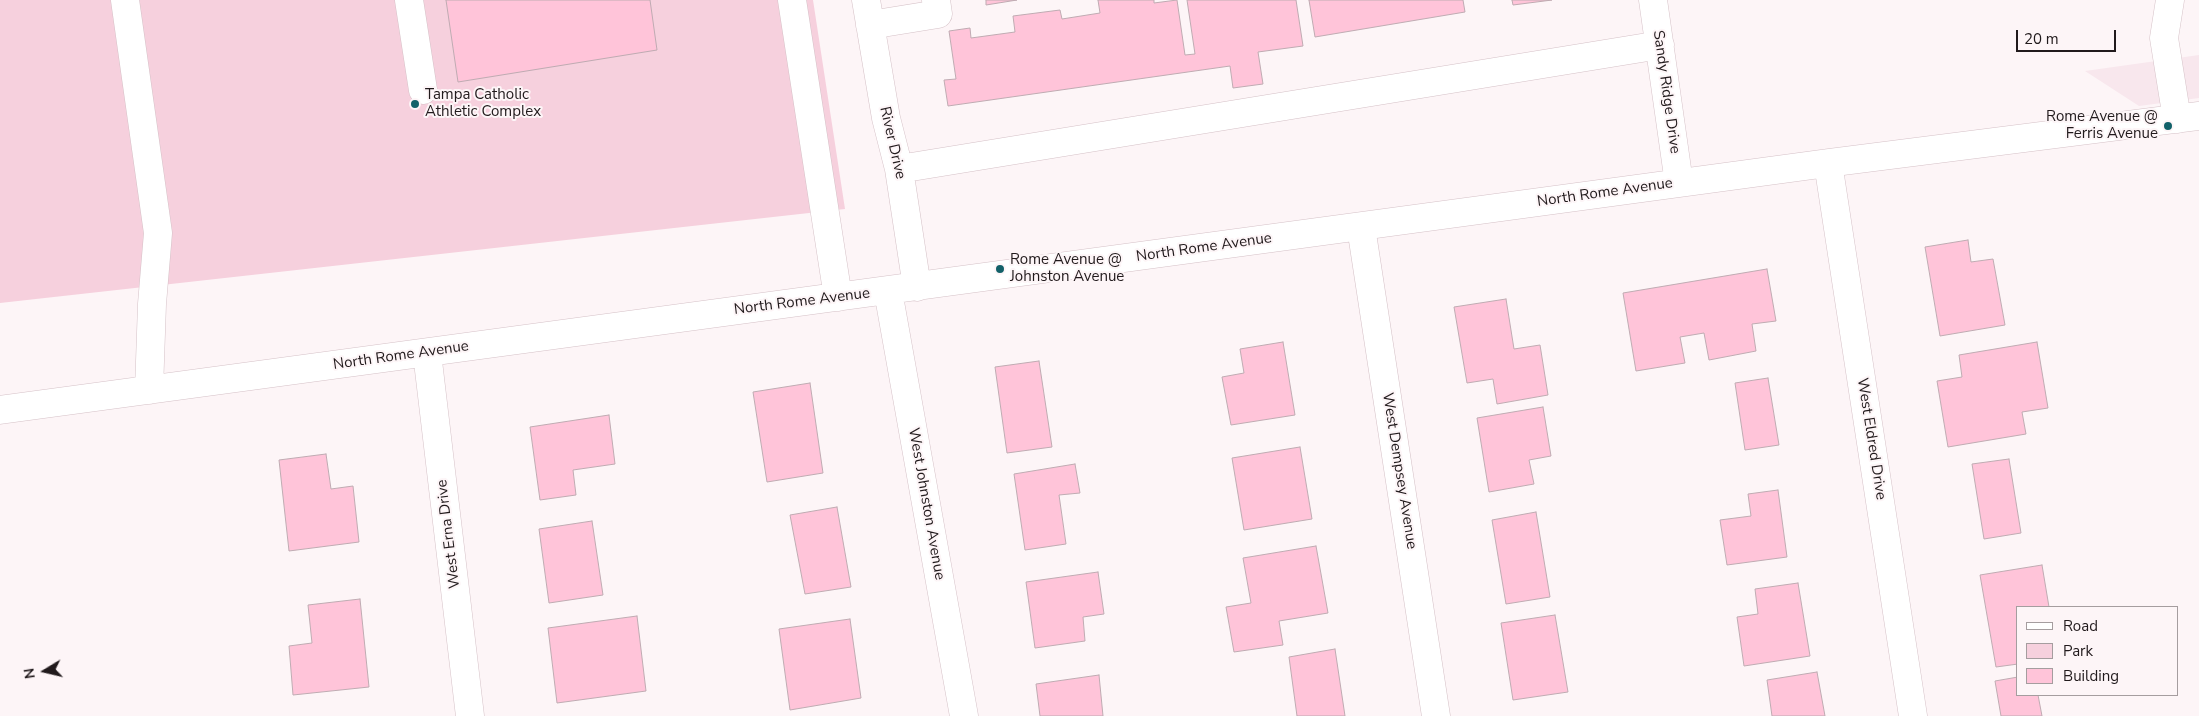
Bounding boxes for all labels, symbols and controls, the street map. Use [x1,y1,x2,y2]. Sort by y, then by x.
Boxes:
scale bar [2019,20,2119,52]
street label: Sandy Ridge Drive [1648,29,1684,155]
text: 20 m [2024,29,2059,49]
place label: Tampa Catholic Athletic Complex [425,86,541,121]
marker: Tampa Catholic Athletic Complex [409,98,421,110]
street label: River Drive [875,105,909,181]
place label: Rome Avenue @ Ferris Avenue [2046,108,2158,143]
marker: Rome Avenue @ Ferris Avenue [2162,120,2174,132]
street label: North Rome Avenue [1536,175,1674,211]
street label: North Rome Avenue [1135,230,1273,266]
place label: Rome Avenue @ Johnston Avenue [1010,251,1124,286]
marker: Rome Avenue @ Johnston Avenue [994,263,1006,275]
street label: North Rome Avenue [733,285,871,319]
street label: North Rome Avenue [332,338,470,374]
street label: West Eldred Drive [1852,377,1890,501]
street label: West Dempsey Avenue [1378,391,1420,551]
street label: West Johnston Avenue [904,427,948,581]
street label: West Erna Drive [433,478,465,590]
legend [2016,606,2179,696]
text: Road [2063,616,2098,636]
text: Park [2063,641,2093,661]
north arrow [20,646,70,696]
text: Building [2063,666,2119,686]
text: N [19,667,40,680]

